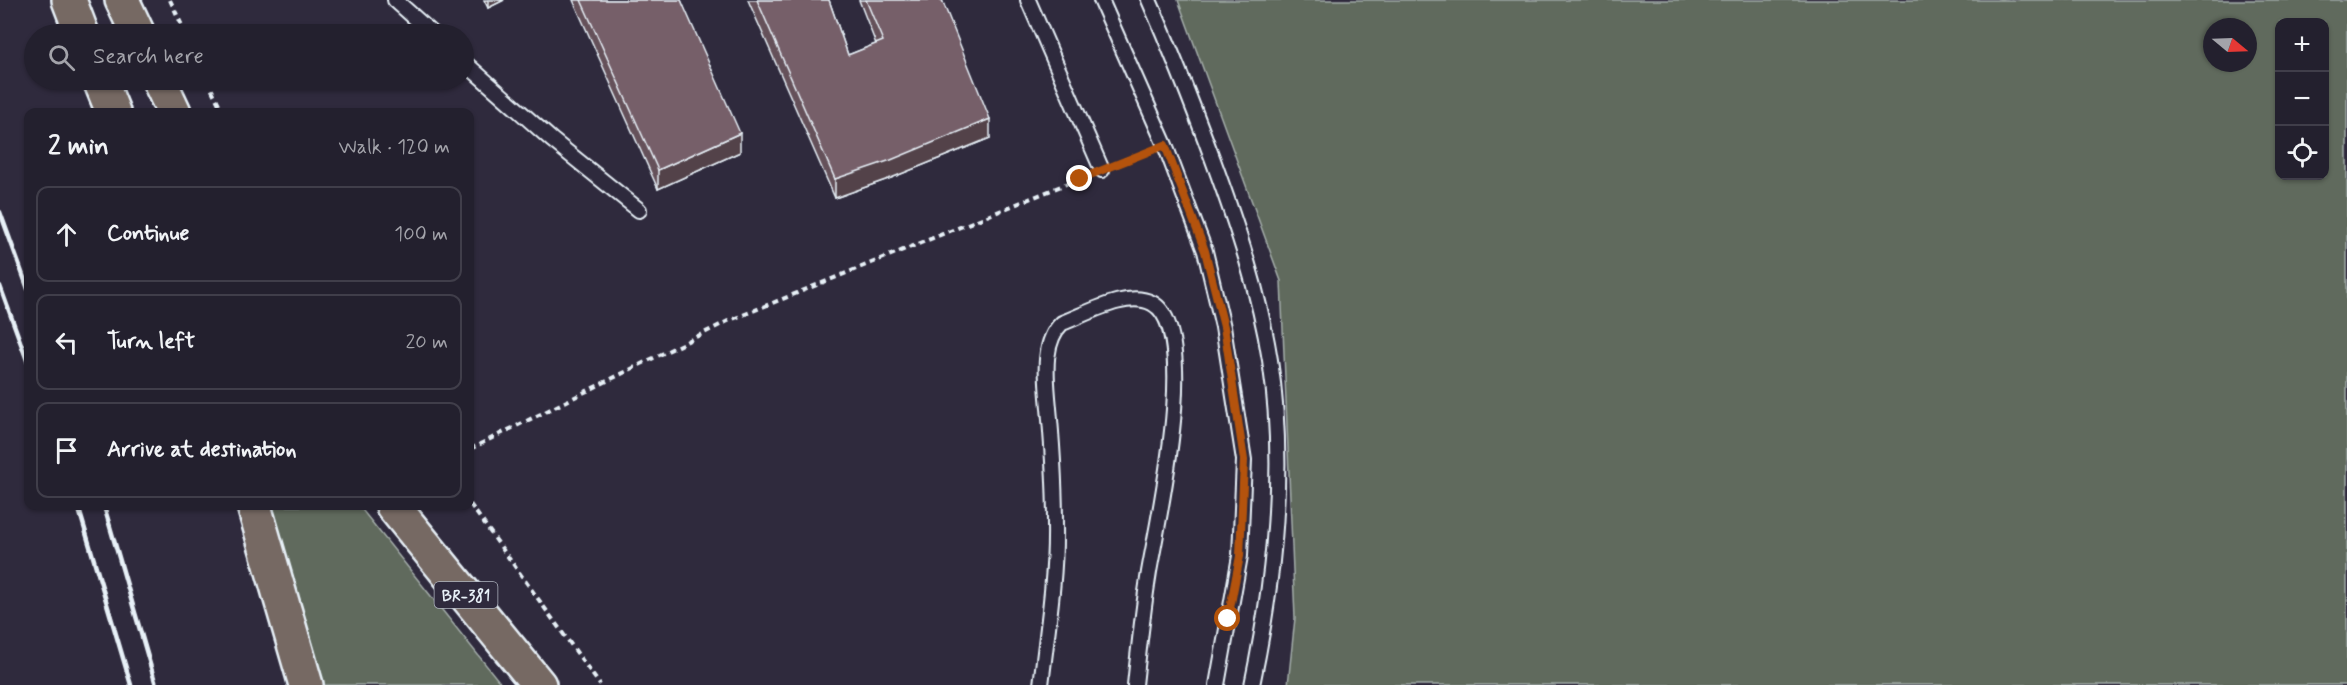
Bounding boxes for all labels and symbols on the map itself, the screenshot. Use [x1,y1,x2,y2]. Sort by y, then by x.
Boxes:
north arrow [2203,18,2257,72]
route end [1066,165,1092,191]
road number: BR-381 [434,582,498,608]
route start [1214,605,1240,631]

